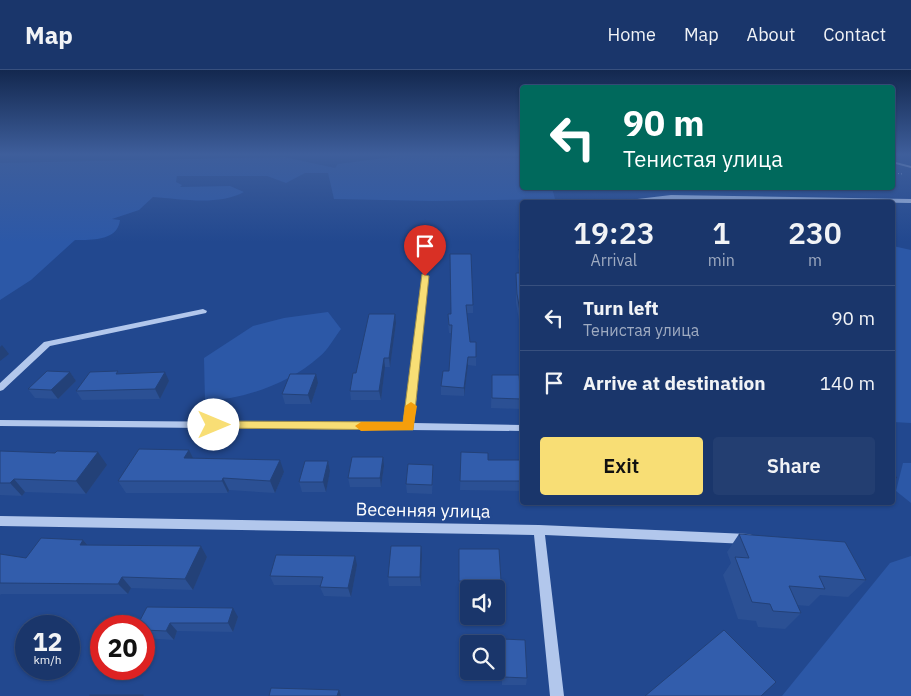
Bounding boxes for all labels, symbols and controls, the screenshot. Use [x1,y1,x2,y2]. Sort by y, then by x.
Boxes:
text: Map [25,19,73,51]
text: Home [608,23,656,46]
text: Map [684,23,719,46]
text: About [747,23,795,46]
text: Contact [823,23,886,46]
text: 90 m [623,100,705,146]
icon: left [540,105,605,170]
text: Тенистая улица [623,144,783,173]
text: 19:23 [573,213,655,252]
text: 1 [712,213,730,252]
text: 230 [788,213,842,252]
pin [404,225,446,276]
icon: arrive [411,232,439,260]
text: Arrival [591,250,637,270]
text: min [708,250,735,270]
text: m [808,250,822,270]
text: Turn left [583,296,659,320]
icon: left [540,304,568,332]
text: 90 m [831,306,875,330]
text: Тенистая улица [583,320,699,340]
icon: arrive [540,369,568,397]
text: Arrive at destination [583,371,766,395]
text: 140 m [820,371,875,395]
position arrow [187,398,239,450]
button: Exit [540,437,703,495]
button: Share [713,437,875,495]
street label: Весенняя улица [355,497,491,523]
map controls [460,580,505,680]
button: sound [460,580,505,625]
speed limit sign: 20 [90,615,155,680]
text: 12 [32,625,63,658]
button: search [460,635,505,680]
text: km/h [33,652,62,667]

